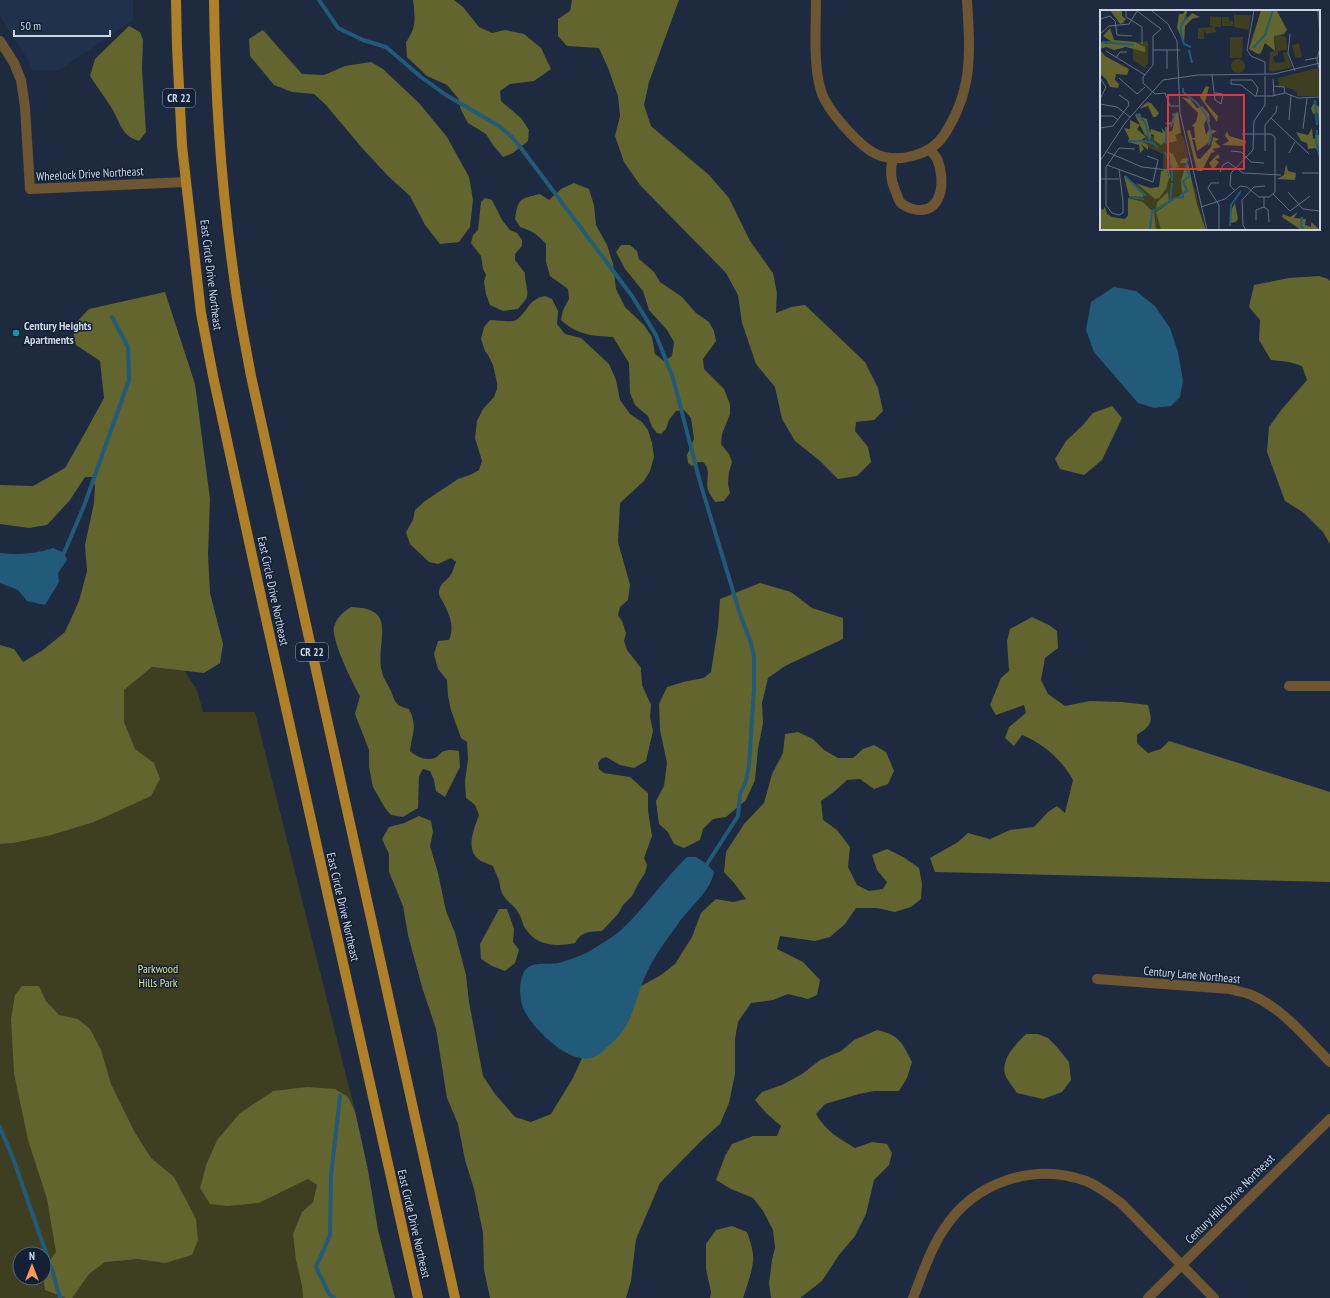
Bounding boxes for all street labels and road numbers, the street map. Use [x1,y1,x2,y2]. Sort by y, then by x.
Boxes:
road number: CR 22 [163,89,195,107]
street label: Wheelock Drive Northeast [36,163,145,184]
street label: East Circle Drive Northeast [197,219,226,332]
street label: East Circle Drive Northeast [255,535,293,647]
road number: CR 22 [296,643,328,661]
street label: East Circle Drive Northeast [324,851,363,963]
street label: Century Lane Northeast [1143,963,1242,986]
street label: Century Hills Drive Northeast [1182,1150,1278,1247]
street label: East Circle Drive Northeast [395,1168,434,1280]

